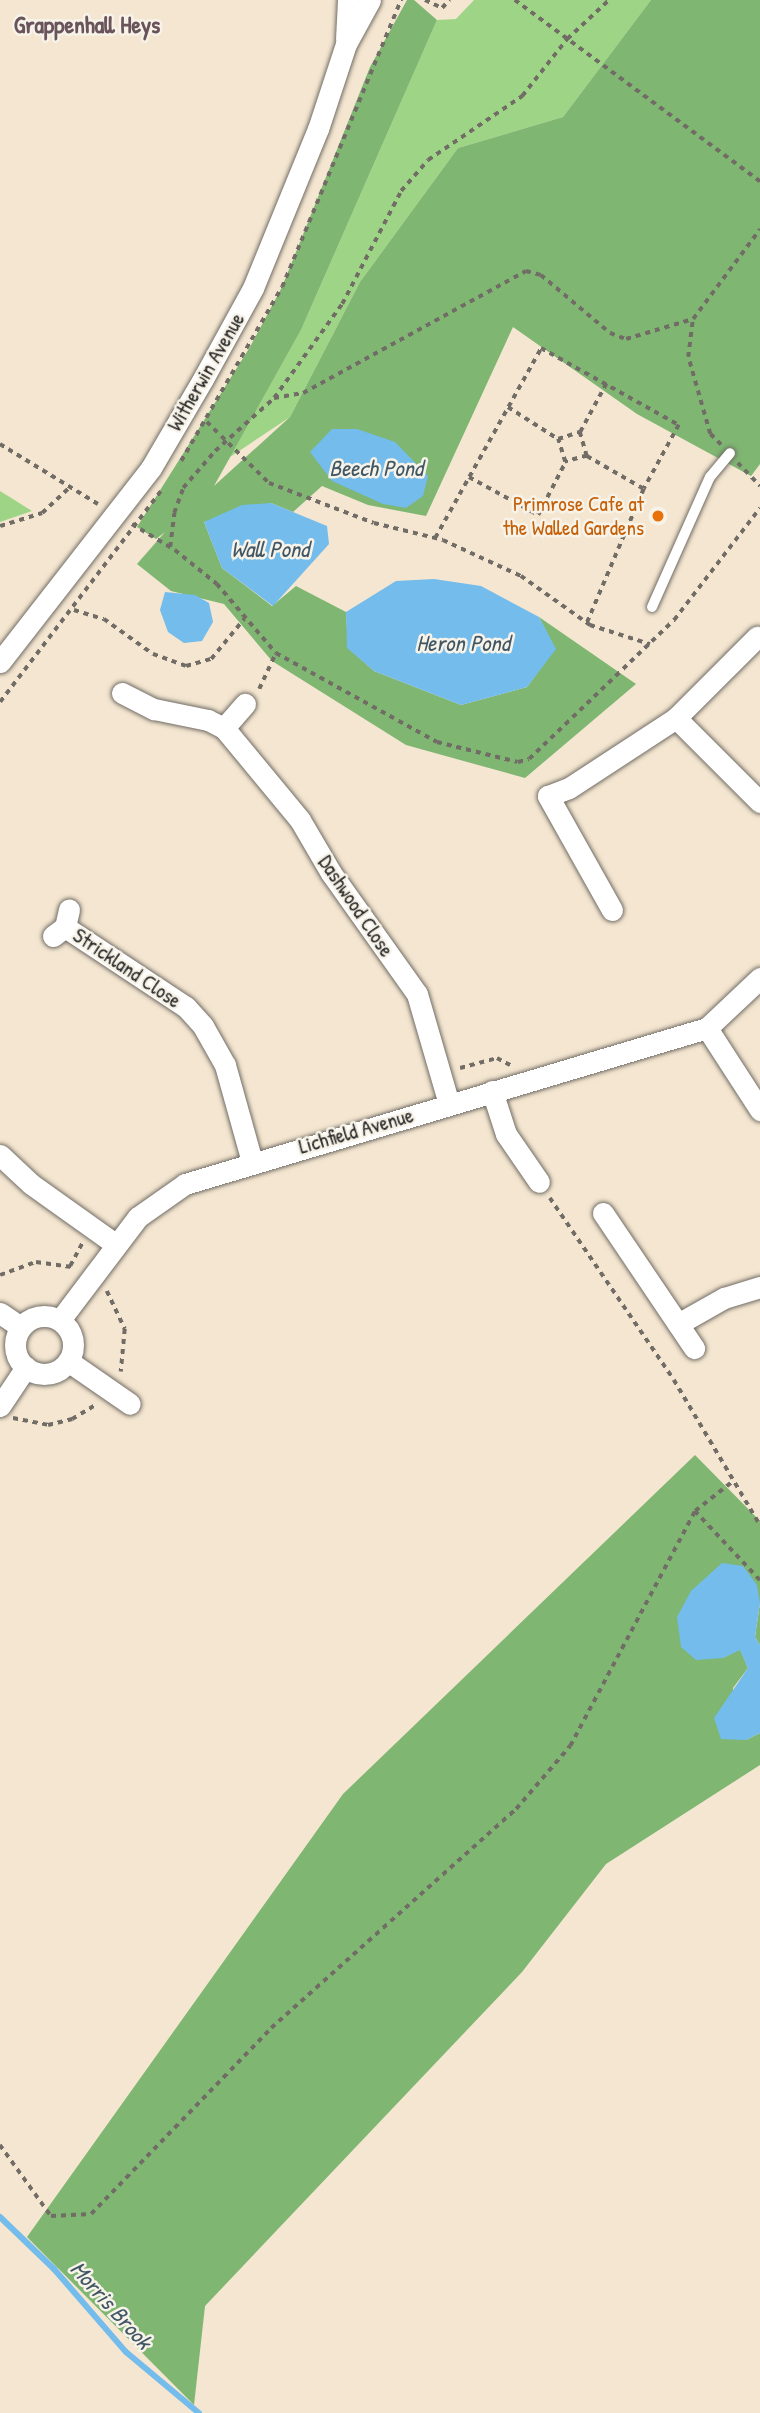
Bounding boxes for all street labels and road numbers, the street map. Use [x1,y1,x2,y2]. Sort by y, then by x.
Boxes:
street label: Witherwin Avenue [162,308,250,436]
street label: Dashwood Close [313,851,399,961]
street label: Strickland Close [68,923,186,1013]
street label: Lichfield Avenue [296,1103,416,1159]

